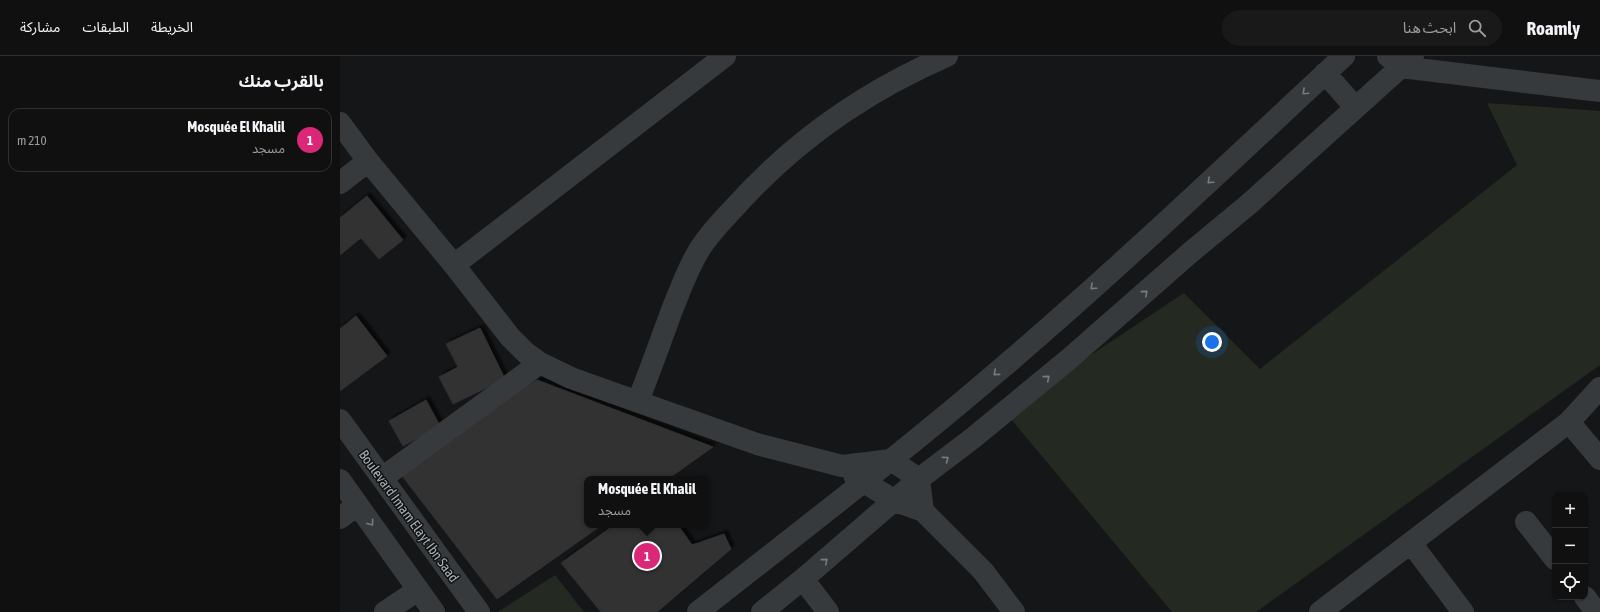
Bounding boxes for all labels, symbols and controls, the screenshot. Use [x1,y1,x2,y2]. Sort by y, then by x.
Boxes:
search box [1222,10,1502,46]
icon: search [1466,17,1488,39]
text: Roamly [1526,17,1580,39]
text: مشاركة [20,19,60,35]
text: الطبقات [82,19,129,35]
text: الخريطة [151,19,193,35]
text: ابحث هنا [1403,19,1456,36]
text: بالقرب منك [239,71,324,91]
one-way arrow [1302,87,1310,95]
text: Mosquée El Khalil [187,118,285,135]
text: 210 m [17,133,47,148]
text: 1 [307,133,313,148]
text: مسجد [252,141,285,156]
one-way arrow [1207,176,1215,184]
one-way arrow [1090,282,1098,289]
one-way arrow [1140,290,1148,297]
your location [1202,332,1222,352]
one-way arrow [993,369,1000,376]
one-way arrow [1042,375,1049,382]
street label: Boulevard Imam Elayt Ibn Saad [356,447,462,585]
one-way arrow [941,457,948,464]
popup [584,476,710,528]
text: Mosquée El Khalil [598,480,696,497]
map controls [1552,492,1588,600]
button: + [1552,492,1588,528]
text: مسجد [598,503,631,518]
one-way arrow [366,519,373,526]
button: − [1552,528,1588,564]
pin: 1 [634,541,660,571]
one-way arrow [820,558,827,565]
button: locate [1552,564,1588,600]

